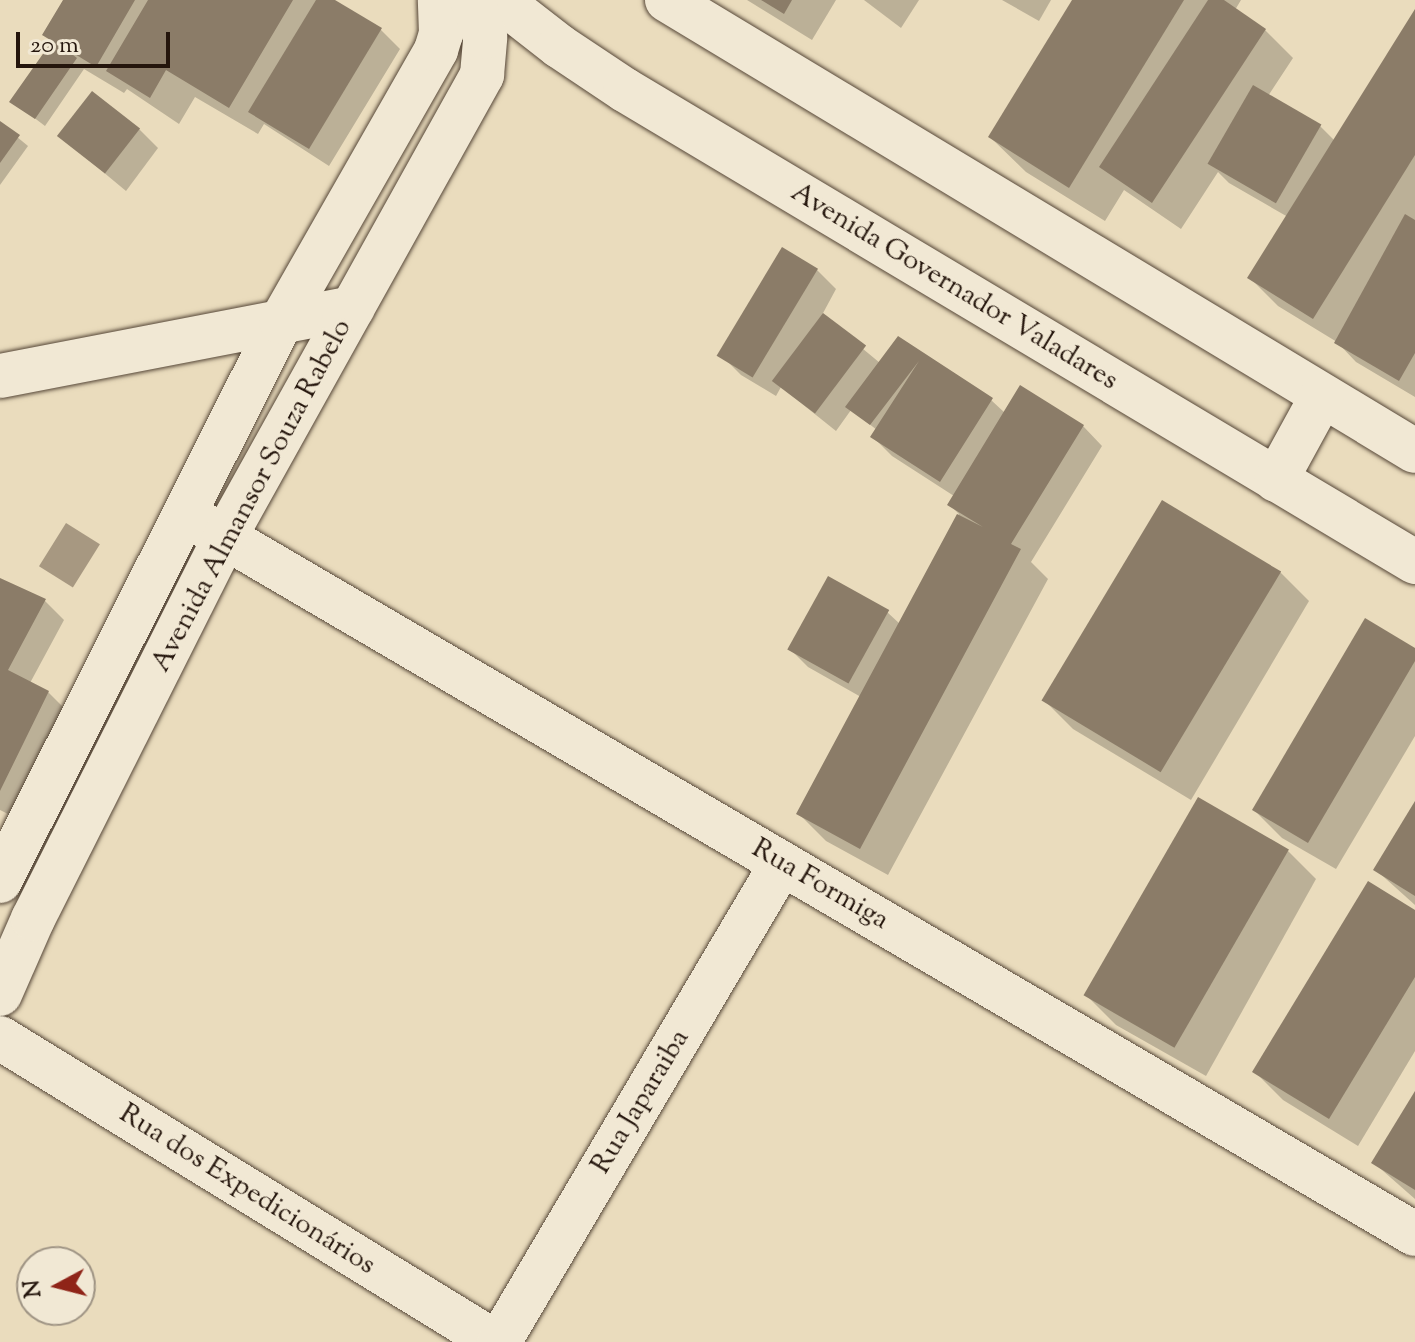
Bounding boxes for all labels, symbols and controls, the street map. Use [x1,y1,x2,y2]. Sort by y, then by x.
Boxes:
scale bar [20,16,174,66]
text: 20 m [30,29,79,63]
street label: Avenida Governador Valadares [784,176,1124,398]
street label: Avenida Almansor Souza Rabelo [145,314,359,678]
street label: Rua Formiga [745,832,895,938]
street label: Rua Japaraiba [585,1024,697,1180]
street label: Rua dos Expedicionários [113,1097,381,1283]
north arrow [16,1246,96,1326]
text: N [17,1278,51,1299]

